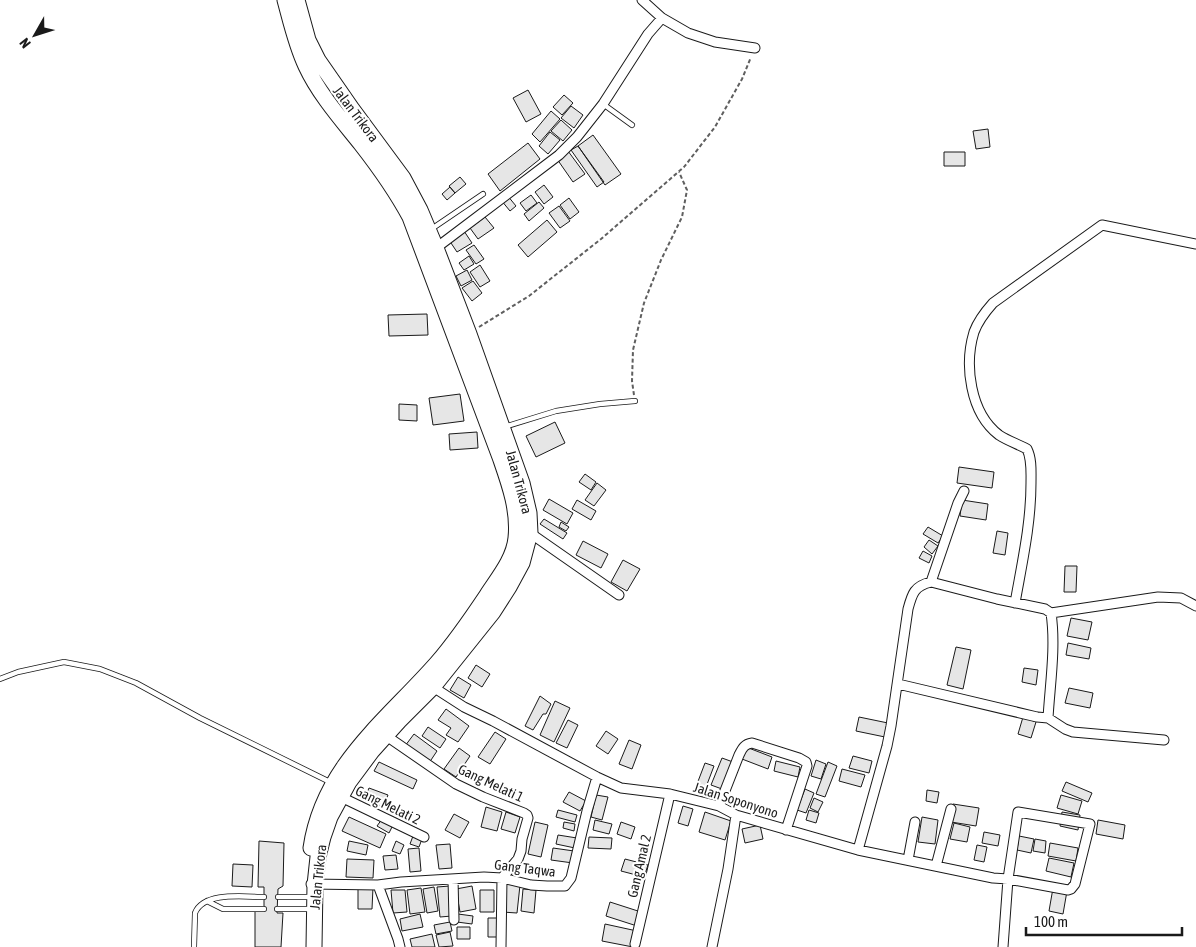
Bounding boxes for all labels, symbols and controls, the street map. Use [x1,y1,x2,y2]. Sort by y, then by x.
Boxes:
north arrow [10,10,60,60]
text: N [16,35,34,51]
street label: Jalan Trikora [330,83,382,145]
street label: Jalan Trikora [503,448,535,516]
street label: Gang Melati 1 [456,761,526,805]
street label: Jalan Soponyono [692,779,780,821]
street label: Gang Melati 2 [353,782,423,828]
street label: Gang Amal 2 [624,833,654,899]
street label: Jalan Trikora [307,844,329,910]
street label: Gang Taqwa [493,856,557,880]
scale bar [1026,904,1182,936]
text: 100 m [1034,913,1068,930]

